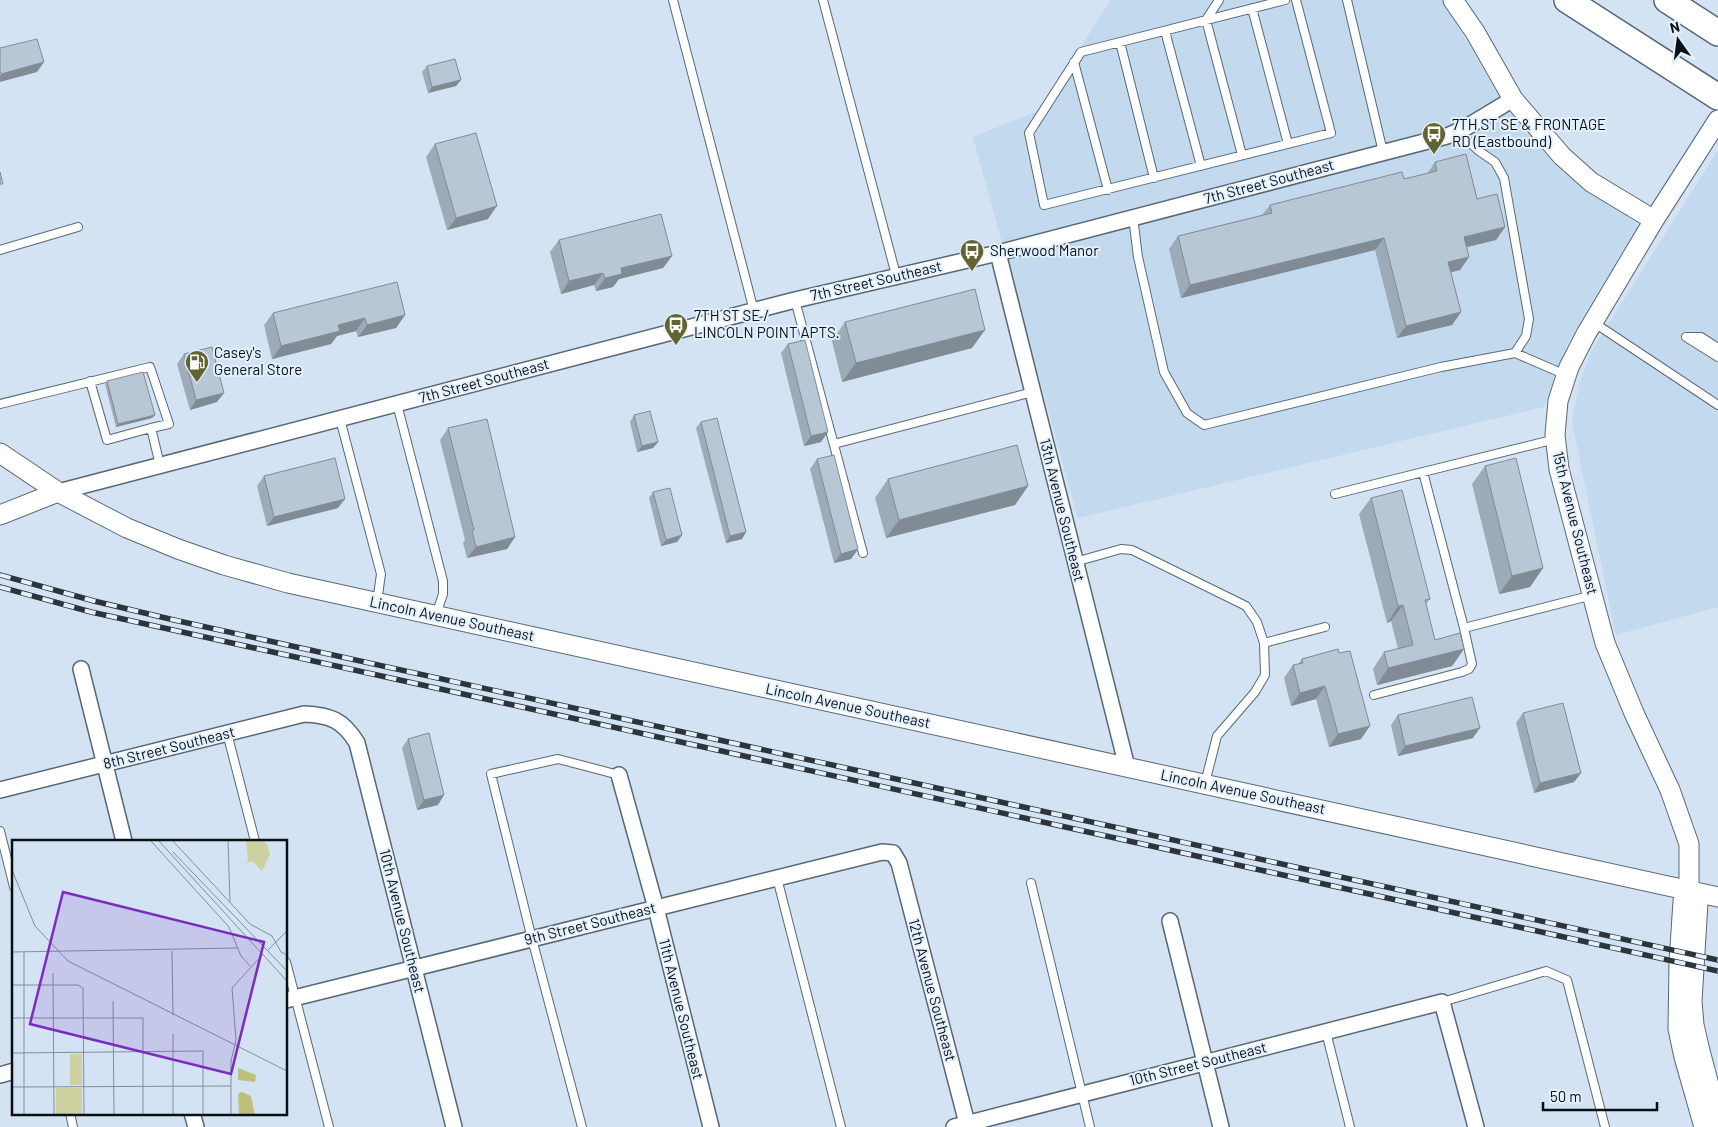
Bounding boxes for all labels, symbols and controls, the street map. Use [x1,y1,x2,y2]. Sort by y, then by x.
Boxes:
north arrow [1653,15,1703,65]
text: N [1668,18,1681,36]
place label: 7TH ST SE & FRONTAGE RD (Eastbound) [1452,115,1606,150]
bus stop icon: 7TH ST SE & FRONTAGE RD (Eastbound) [1421,121,1447,155]
street label: 7th Street Southeast [1202,155,1336,207]
bus stop icon: Sherwood Manor [959,238,985,272]
place label: Sherwood Manor [990,241,1099,259]
street label: 7th Street Southeast [808,256,943,304]
place label: 7TH ST SE / LINCOLN POINT APTS. [694,306,840,341]
bus stop icon: 7TH ST SE / LINCOLN POINT APTS. [663,312,689,346]
place label: Casey's General Store [214,343,302,378]
fuel station icon: Casey's General Store [184,349,210,383]
street label: 7th Street Southeast [417,354,551,406]
street label: 13th Avenue Southeast [1036,436,1089,583]
street label: 15th Avenue Southeast [1549,449,1602,596]
street label: Lincoln Avenue Southeast [368,592,536,644]
street label: Lincoln Avenue Southeast [764,679,932,731]
street label: 8th Street Southeast [101,722,236,772]
street label: Lincoln Avenue Southeast [1159,765,1327,817]
inset map [12,840,288,1114]
street label: 10th Avenue Southeast [376,847,430,995]
street label: 9th Street Southeast [522,898,657,948]
street label: 12th Avenue Southeast [905,916,961,1063]
street label: 11th Avenue Southeast [656,937,708,1081]
street label: 10th Street Southeast [1127,1037,1268,1089]
scale bar [1543,1080,1657,1112]
text: 50 m [1550,1087,1582,1105]

